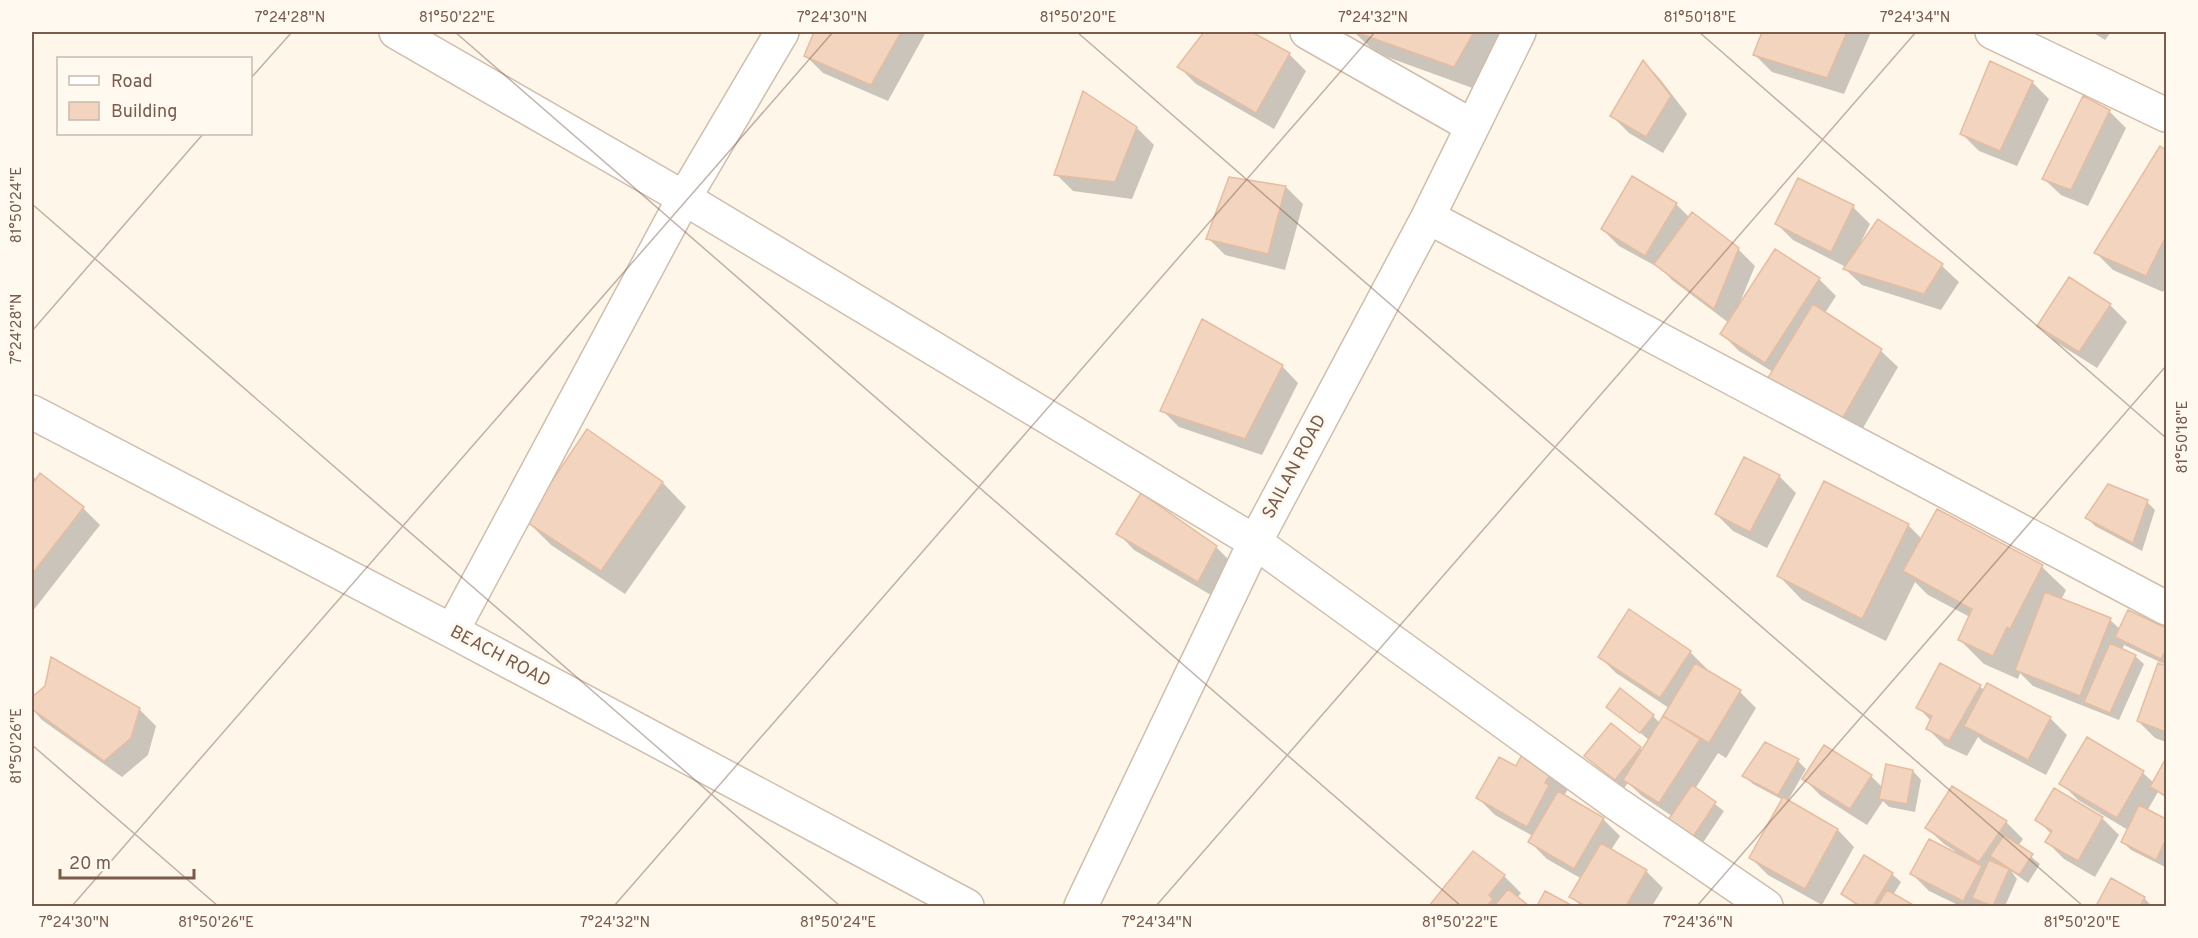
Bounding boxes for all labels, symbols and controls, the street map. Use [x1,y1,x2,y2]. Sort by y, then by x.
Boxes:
text: 7°24'28"N [255,9,325,28]
text: 81°50'22"E [419,9,495,28]
text: 7°24'30"N [797,9,867,28]
text: 81°50'20"E [1040,9,1116,28]
text: 7°24'32"N [1338,9,1408,28]
text: 81°50'18"E [1664,9,1736,28]
text: 7°24'34"N [1880,9,1950,28]
legend [57,57,252,135]
text: Road [111,71,153,94]
text: Building [111,101,177,124]
text: 81°50'24"E [8,167,27,243]
text: 7°24'28"N [8,294,27,364]
text: 81°50'18"E [2174,401,2193,473]
street label: SAILAN ROAD [1258,411,1332,523]
street label: BEACH ROAD [446,621,554,693]
text: 81°50'26"E [8,708,27,784]
scale bar [60,842,194,880]
text: 20 m [69,853,111,876]
text: 7°24'30"N [39,914,109,933]
text: 81°50'26"E [178,914,254,933]
text: 7°24'32"N [580,914,650,933]
text: 81°50'24"E [800,914,876,933]
text: 7°24'34"N [1122,914,1192,933]
text: 81°50'22"E [1422,914,1498,933]
text: 7°24'36"N [1663,914,1733,933]
text: 81°50'20"E [2044,914,2120,933]

